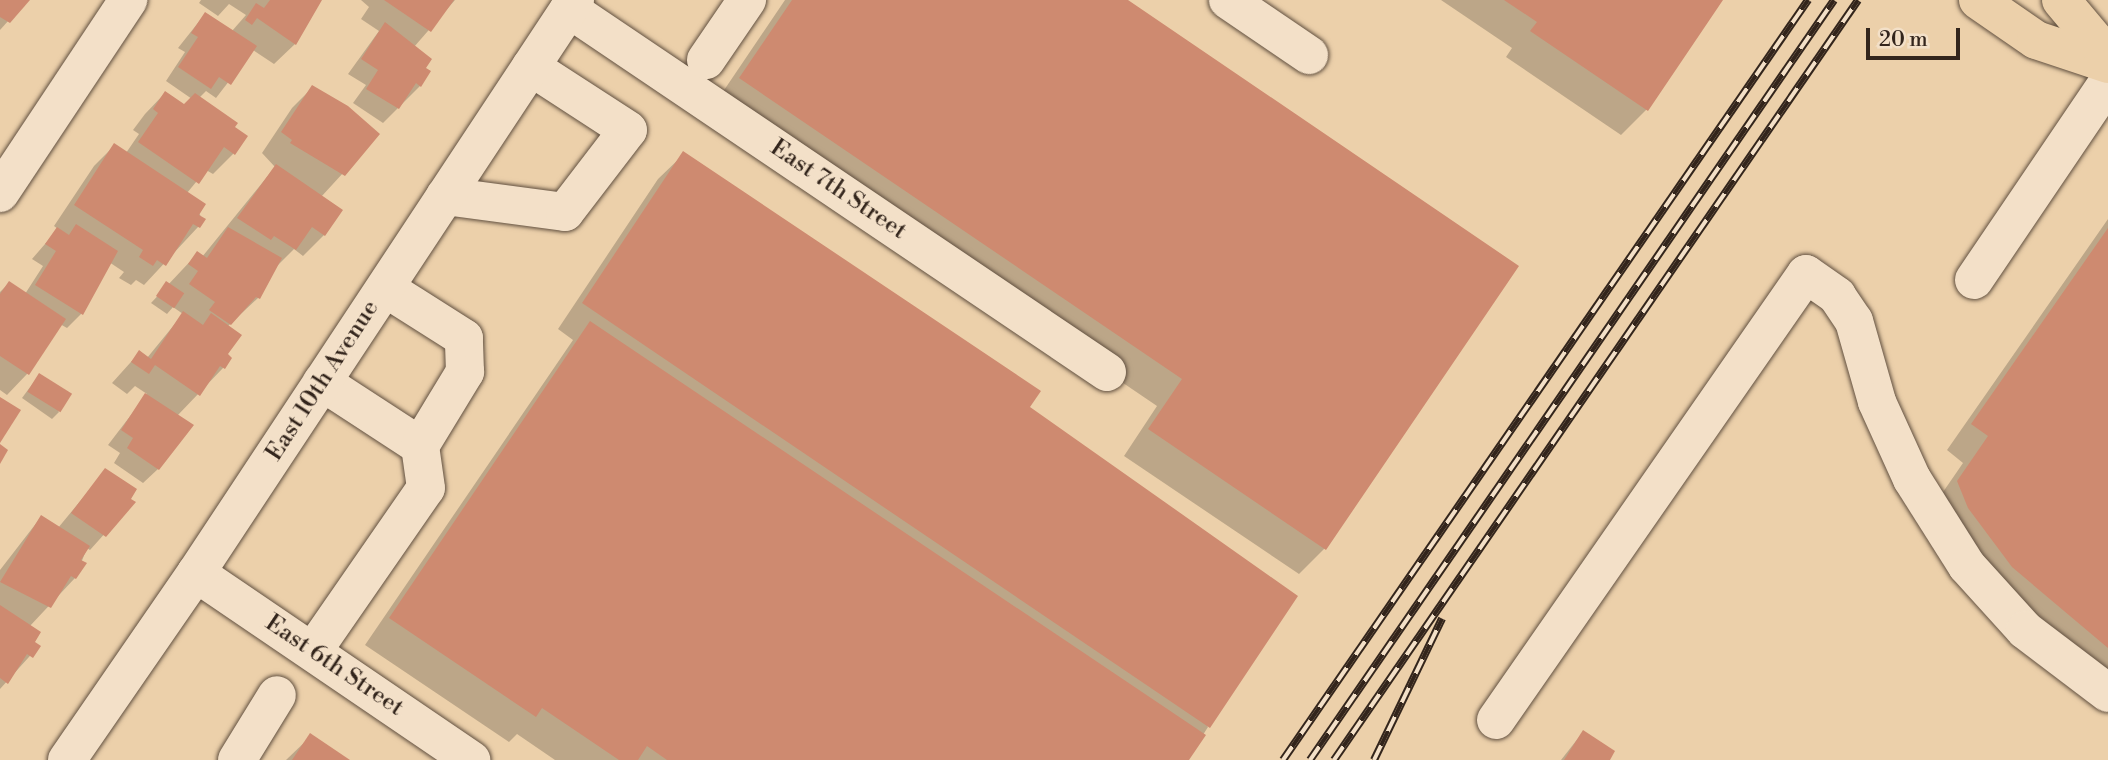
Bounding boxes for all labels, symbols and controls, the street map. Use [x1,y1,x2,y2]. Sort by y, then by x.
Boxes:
scale bar [1870,14,1965,58]
text: 20 m [1879,27,1928,53]
street label: East 7th Street [764,134,912,246]
street label: East 10th Avenue [260,295,386,467]
street label: East 6th Street [259,609,409,723]

